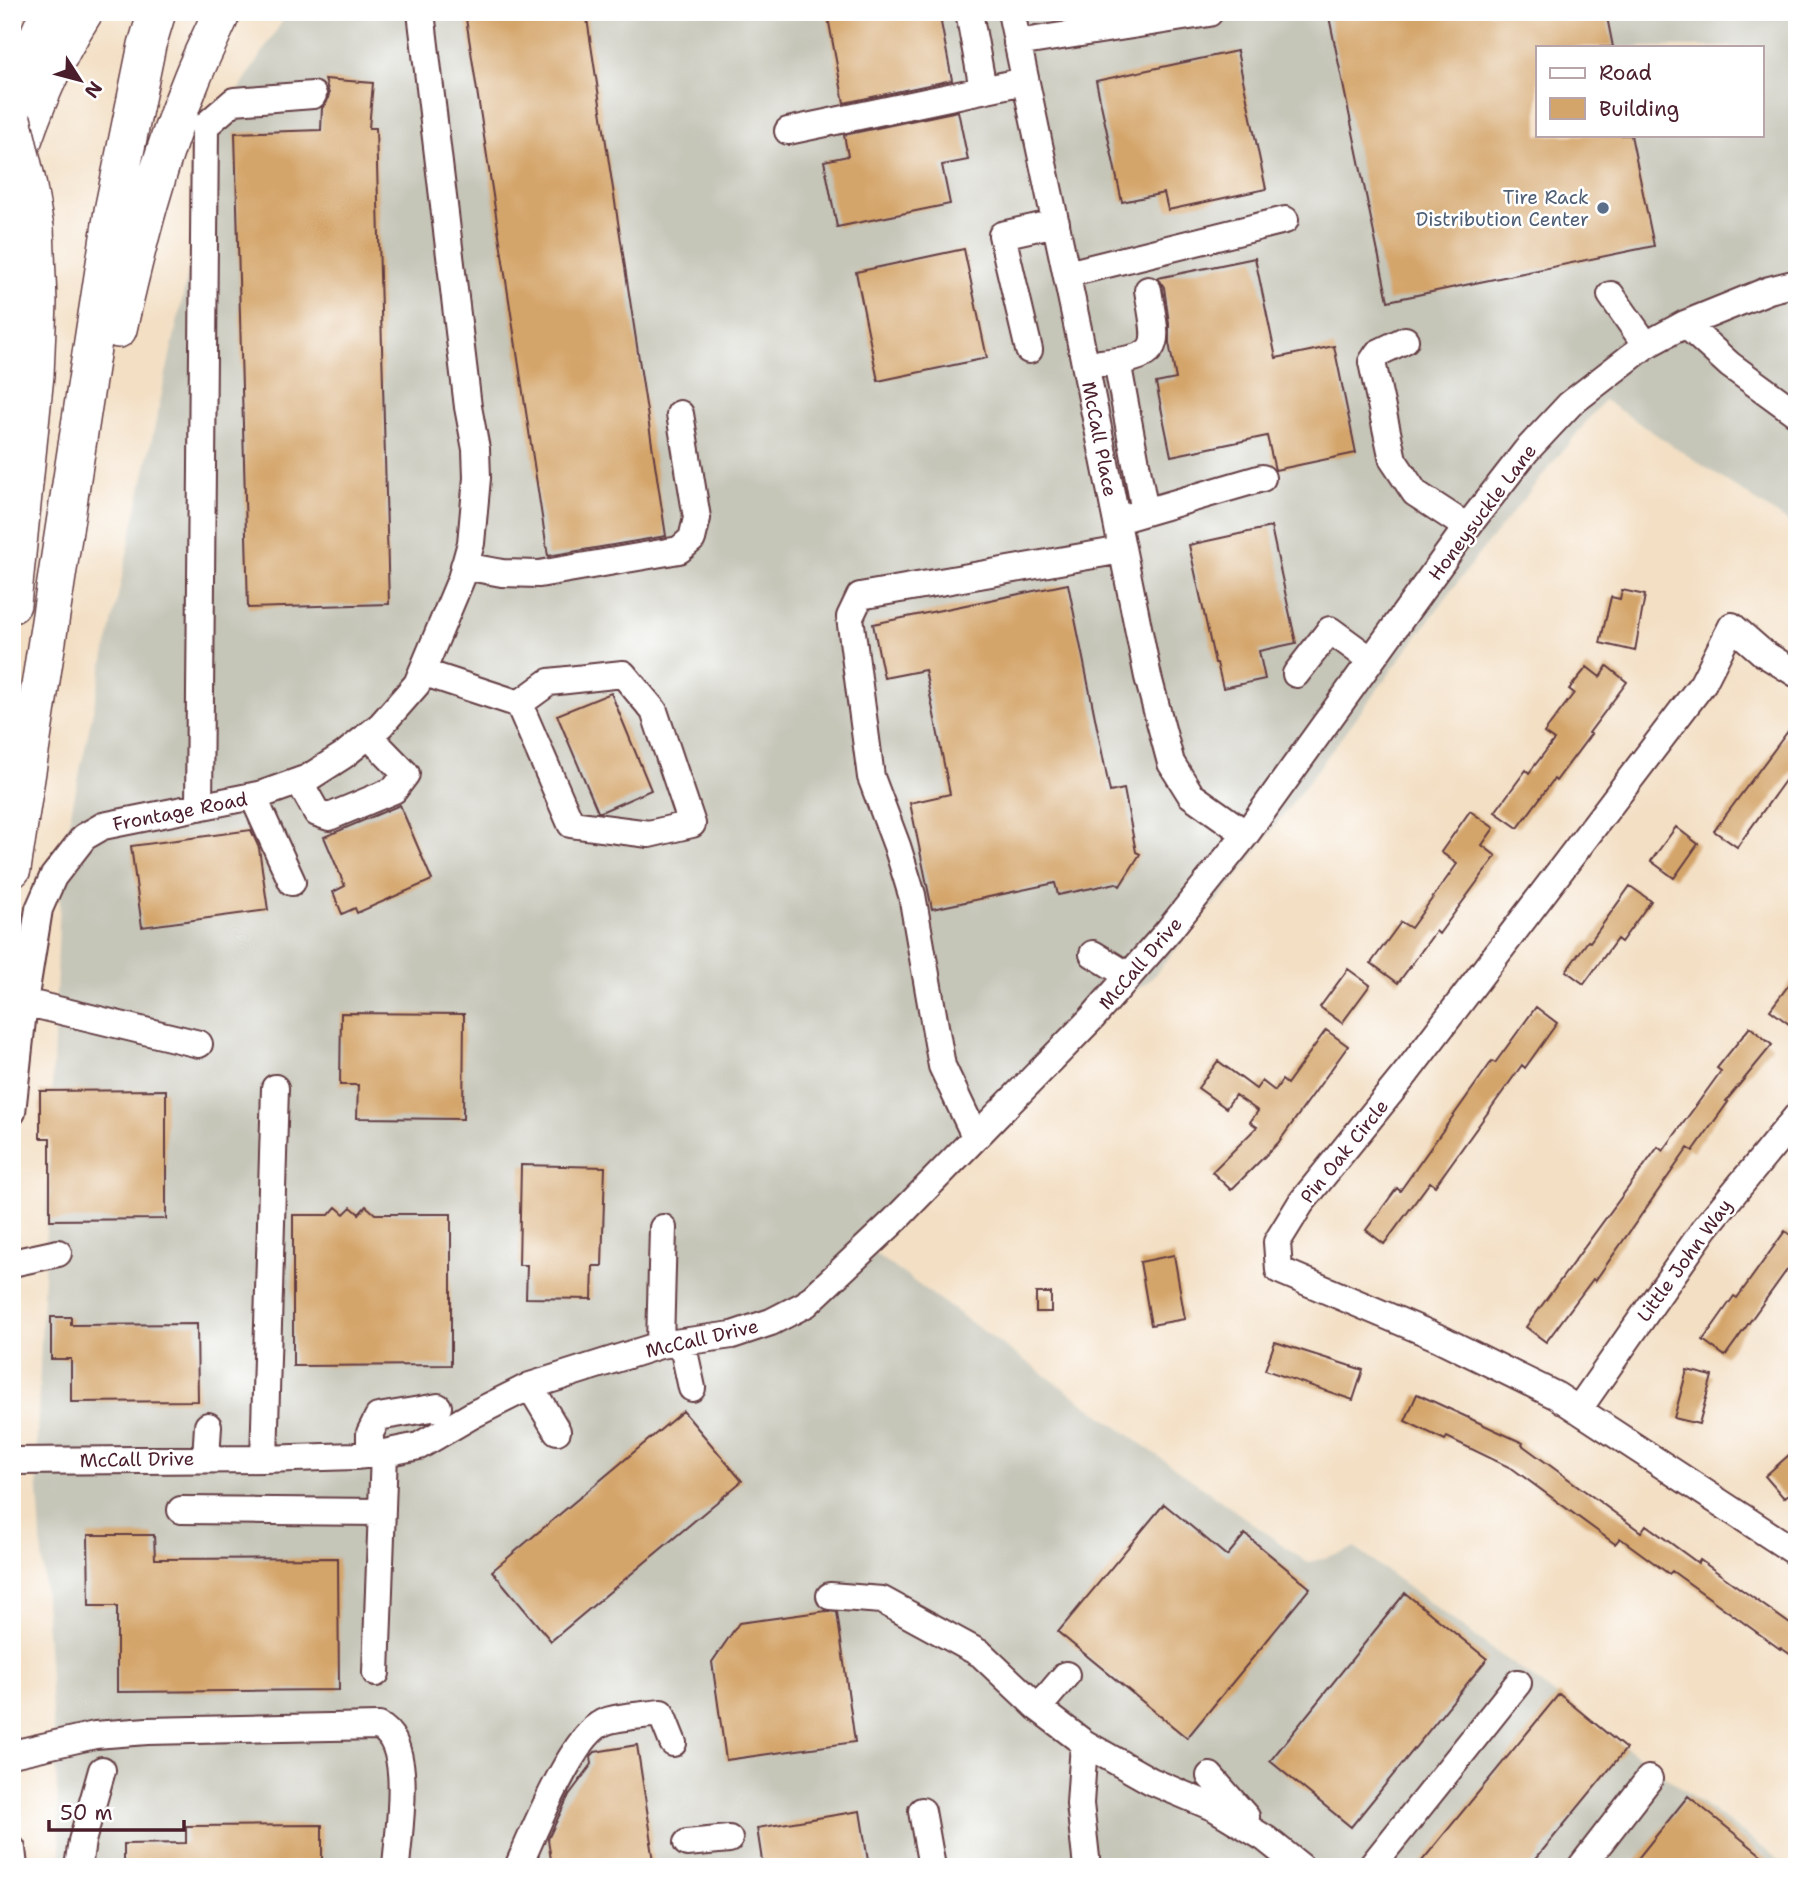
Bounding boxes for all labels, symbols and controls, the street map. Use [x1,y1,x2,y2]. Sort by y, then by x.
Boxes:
north arrow [46,46,116,116]
legend [1536,46,1764,136]
text: Road [1599,59,1652,87]
text: N [79,76,108,103]
text: Building [1599,95,1679,123]
place label: Tire Rack Distribution Center [1416,185,1589,232]
marker: Tire Rack Distribution Center [1595,200,1611,216]
street label: McCall Place [1076,379,1123,499]
street label: Honeysuckle Lane [1423,439,1542,586]
street label: Frontage Road [111,786,250,837]
street label: McCall Drive [1093,912,1188,1015]
street label: Pin Oak Circle [1295,1094,1394,1209]
street label: Little John Way [1631,1194,1737,1327]
street label: McCall Drive [643,1313,761,1364]
street label: McCall Drive [79,1446,195,1473]
scale bar [49,1788,184,1832]
text: 50 m [60,1799,113,1827]

